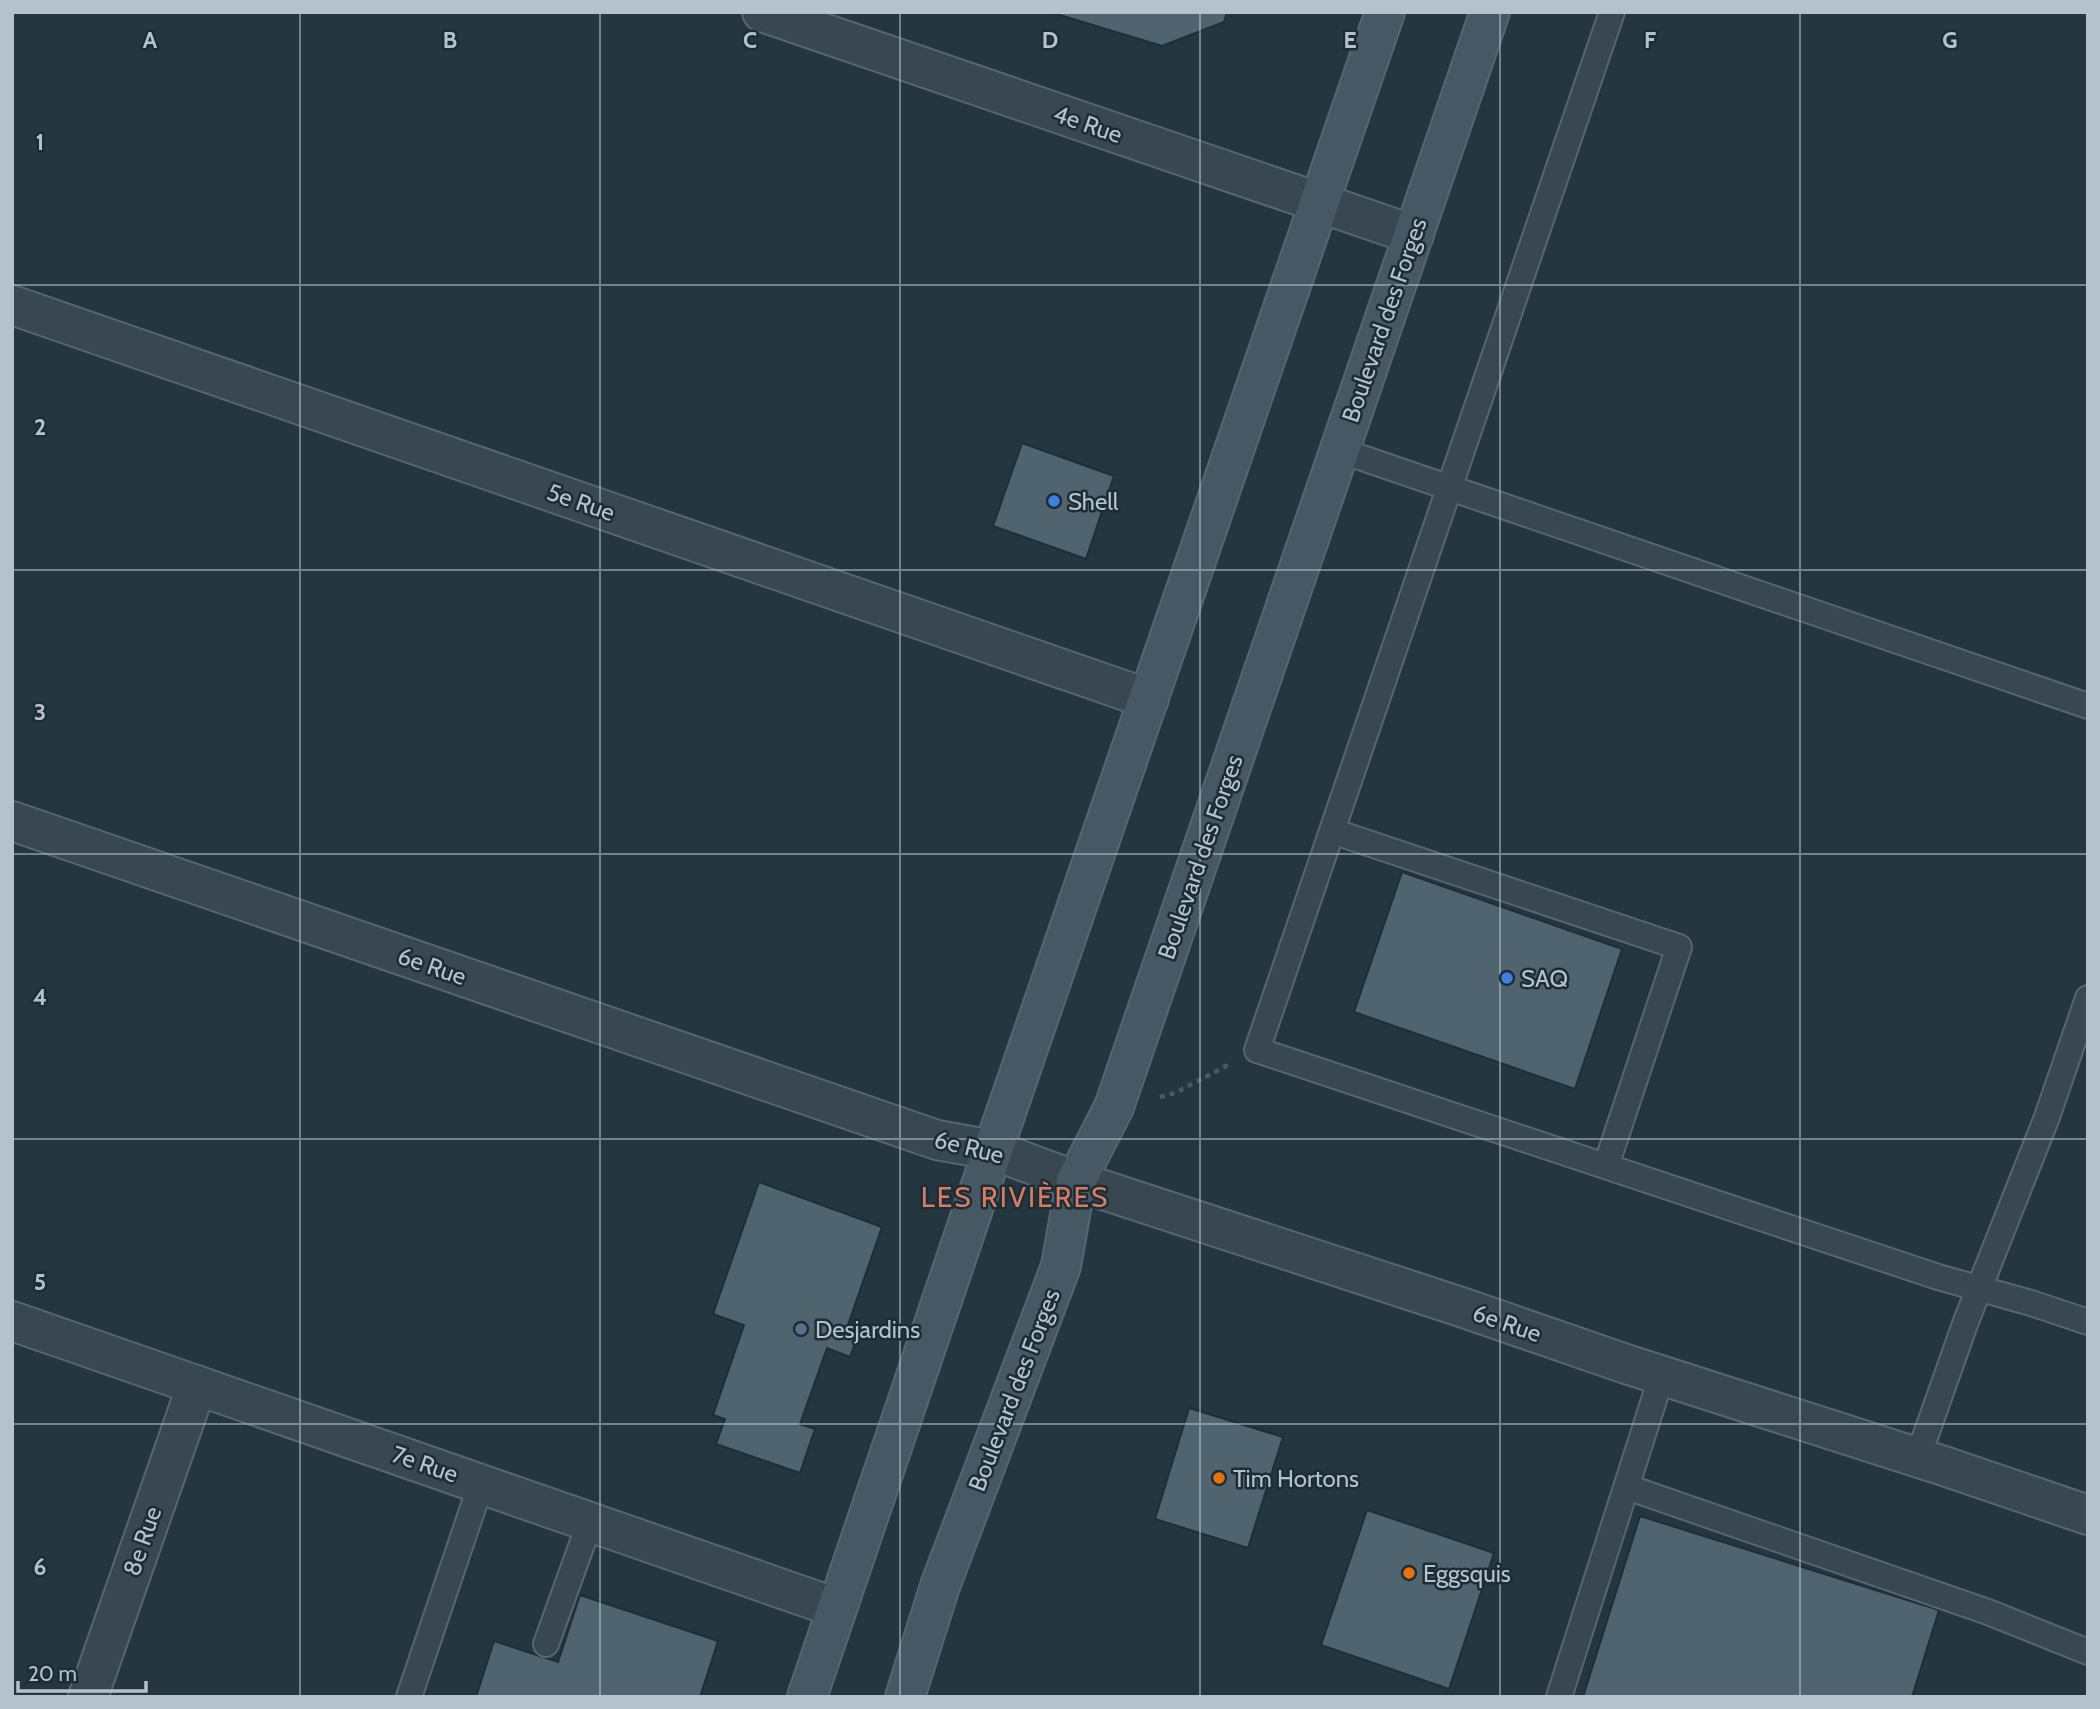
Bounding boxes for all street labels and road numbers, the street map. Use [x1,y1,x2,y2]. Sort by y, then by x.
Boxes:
street label: 4e Rue [1050,99,1126,149]
street label: Boulevard des Forges [1335,214,1433,426]
street label: 5e Rue [543,477,619,527]
street label: Boulevard des Forges [1151,751,1249,963]
street label: 6e Rue [394,941,470,991]
street label: 6e Rue [931,1124,1007,1170]
street label: Boulevard des Forges [962,1285,1066,1495]
street label: 6e Rue [1469,1298,1545,1348]
street label: 7e Rue [388,1439,462,1489]
street label: 8e Rue [117,1503,167,1579]

